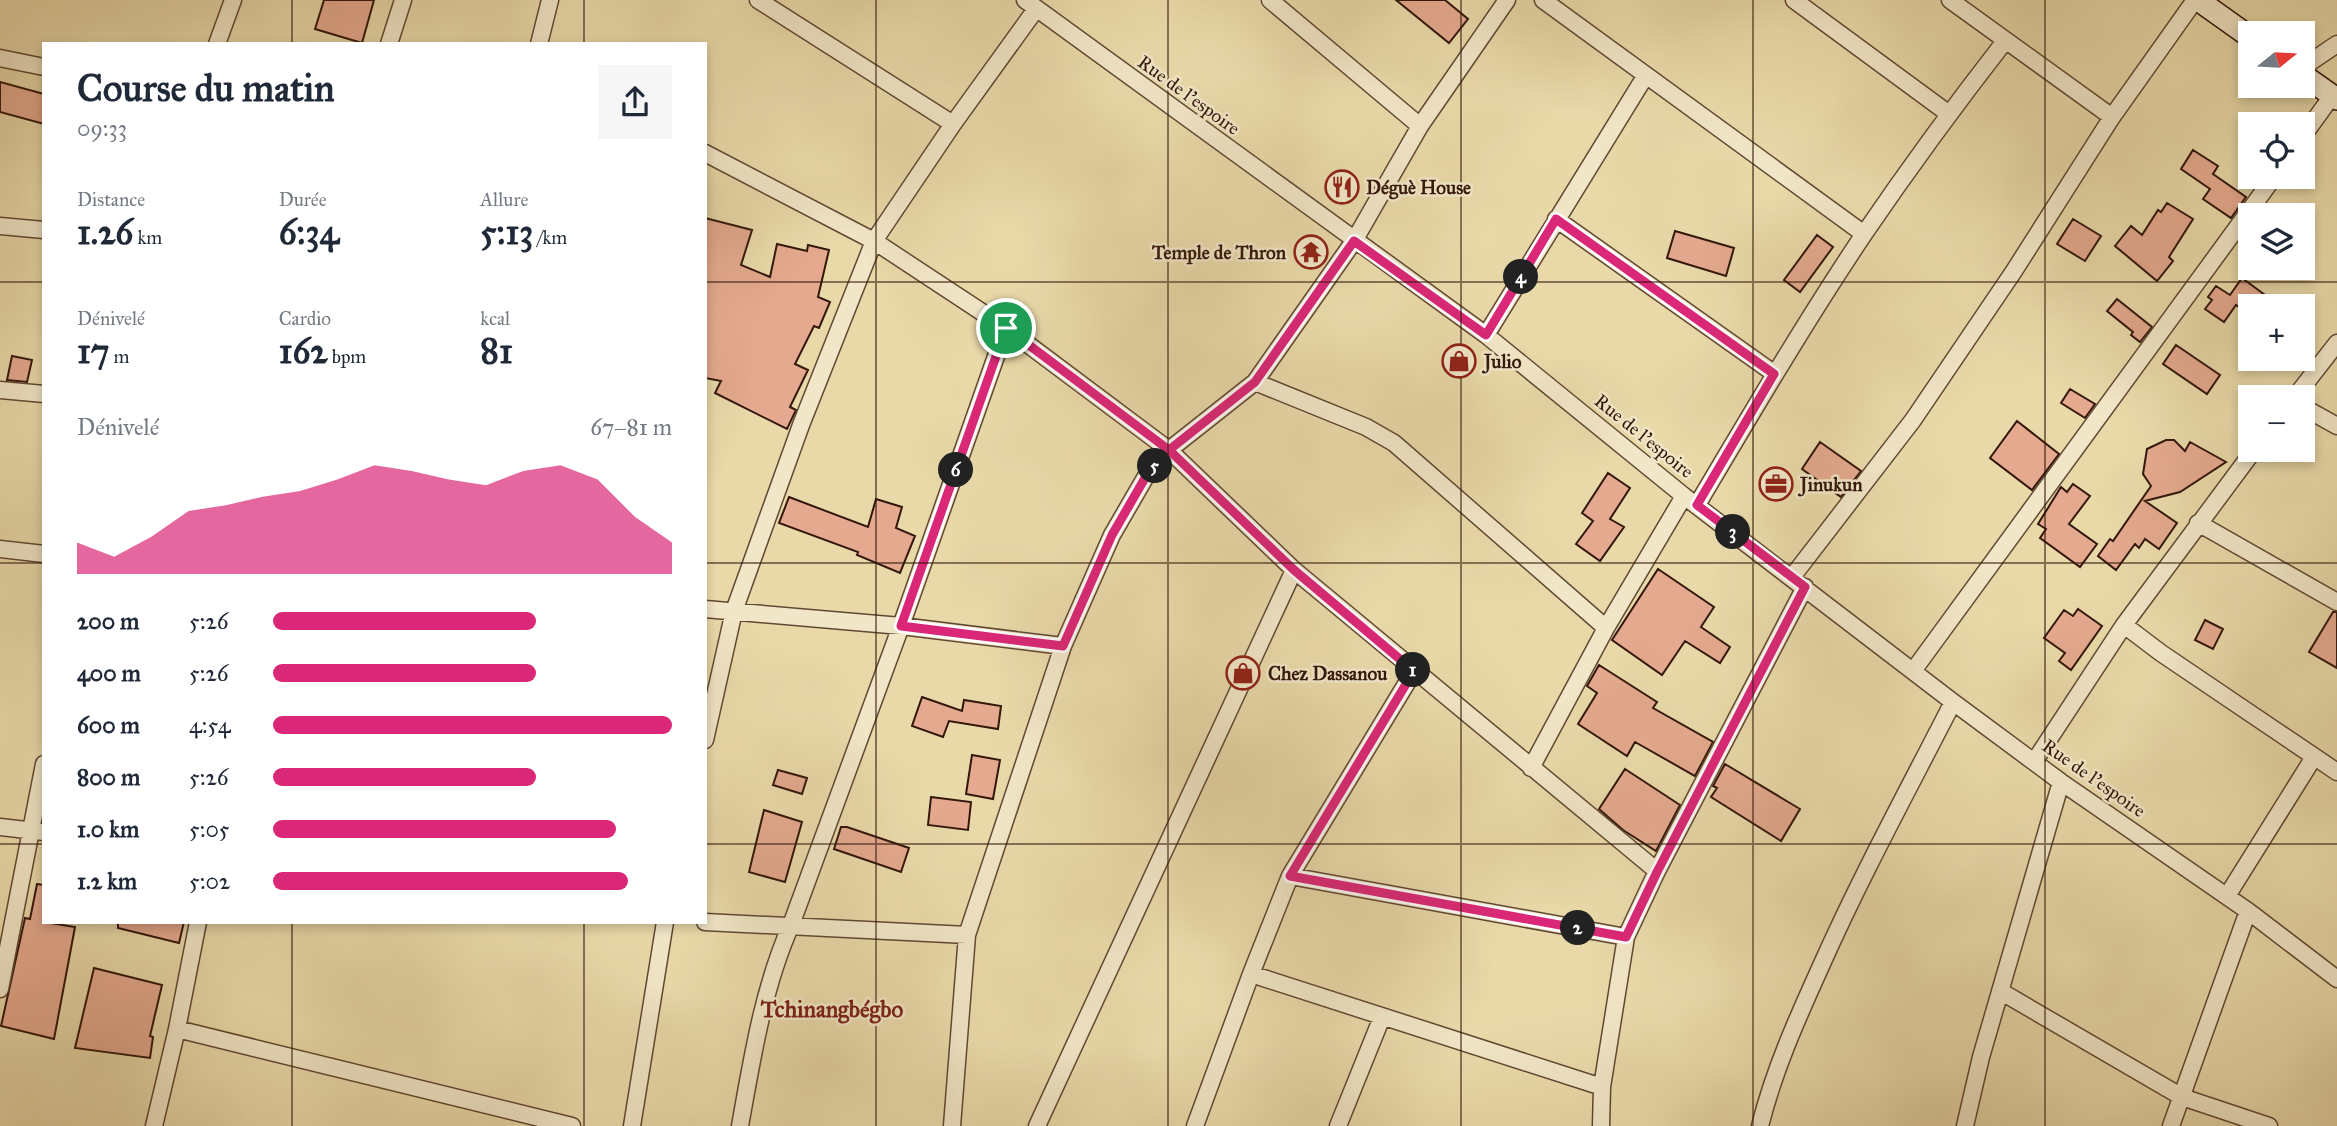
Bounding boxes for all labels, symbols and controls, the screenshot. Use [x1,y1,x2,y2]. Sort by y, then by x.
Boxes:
north arrow [2238,21,2315,98]
map controls [2238,21,2315,462]
street label: Rue de l'espoire [1133,50,1245,140]
text: Course du matin [77,65,335,111]
button: share [598,65,672,139]
button: locate [2238,112,2315,189]
text: 09:33 [77,114,127,142]
restaurant icon: Déguè House [1323,168,1361,206]
place label: Déguè House [1366,176,1471,200]
text: Distance [77,188,145,211]
text: Durée [279,188,327,211]
text: Allure [480,188,528,211]
button: layers [2238,203,2315,280]
text: 1.26 [77,211,133,254]
text: 6:34 [279,211,339,254]
text: 5:13 [480,211,533,254]
text: km [133,226,162,249]
text: /km [533,226,567,249]
temple icon: Temple de Thron [1292,233,1330,271]
place label: Temple de Thron [1151,241,1287,265]
pin: 4 [1504,260,1538,294]
text: 4 [1515,265,1526,288]
button: + [2238,294,2315,371]
pin [976,298,1036,358]
text: Dénivelé [77,307,145,330]
text: Cardio [279,307,331,330]
text: kcal [480,307,510,330]
icon: arrive [987,309,1025,347]
text: 17 [77,330,110,373]
text: 162 [279,330,328,373]
text: 81 [480,330,513,373]
shop icon: Julio [1440,342,1478,380]
text: m [110,345,130,368]
text: bpm [328,345,366,368]
place label: Julio [1481,350,1522,374]
button: − [2238,385,2315,462]
street label: Rue de l'espoire [1590,389,1698,483]
text: Dénivelé [77,413,159,441]
text: 67–81 m [590,413,672,441]
pin: 5 [1138,448,1172,484]
pin: 6 [939,452,974,488]
text: 5 [1150,454,1159,477]
text: 6 [951,458,960,481]
office icon: Jinukun [1757,465,1795,503]
place label: Jinukun [1797,473,1863,497]
pin: 3 [1716,514,1750,550]
text: 3 [1729,520,1736,543]
text: 200 m [77,607,139,635]
text: 5:26 [189,607,229,635]
pin: 1 [1396,652,1430,688]
shop icon: Chez Dassanou [1224,654,1262,692]
text: 1 [1409,658,1416,681]
text: 400 m [77,659,141,687]
text: 5:26 [189,659,229,687]
place label: Chez Dassanou [1268,662,1388,685]
text: 600 m [77,711,140,739]
text: 4:54 [189,711,231,739]
street label: Rue de l'espoire [2038,734,2150,822]
text: 800 m [77,763,140,791]
text: 5:26 [189,763,229,791]
text: 1.0 km [77,815,139,843]
text: 5:05 [189,815,230,843]
text: 1.2 km [77,867,137,895]
text: 5:02 [189,867,230,895]
pin: 2 [1560,911,1596,946]
text: 2 [1573,916,1582,939]
district label: Tchinangbégbo [760,995,903,1024]

